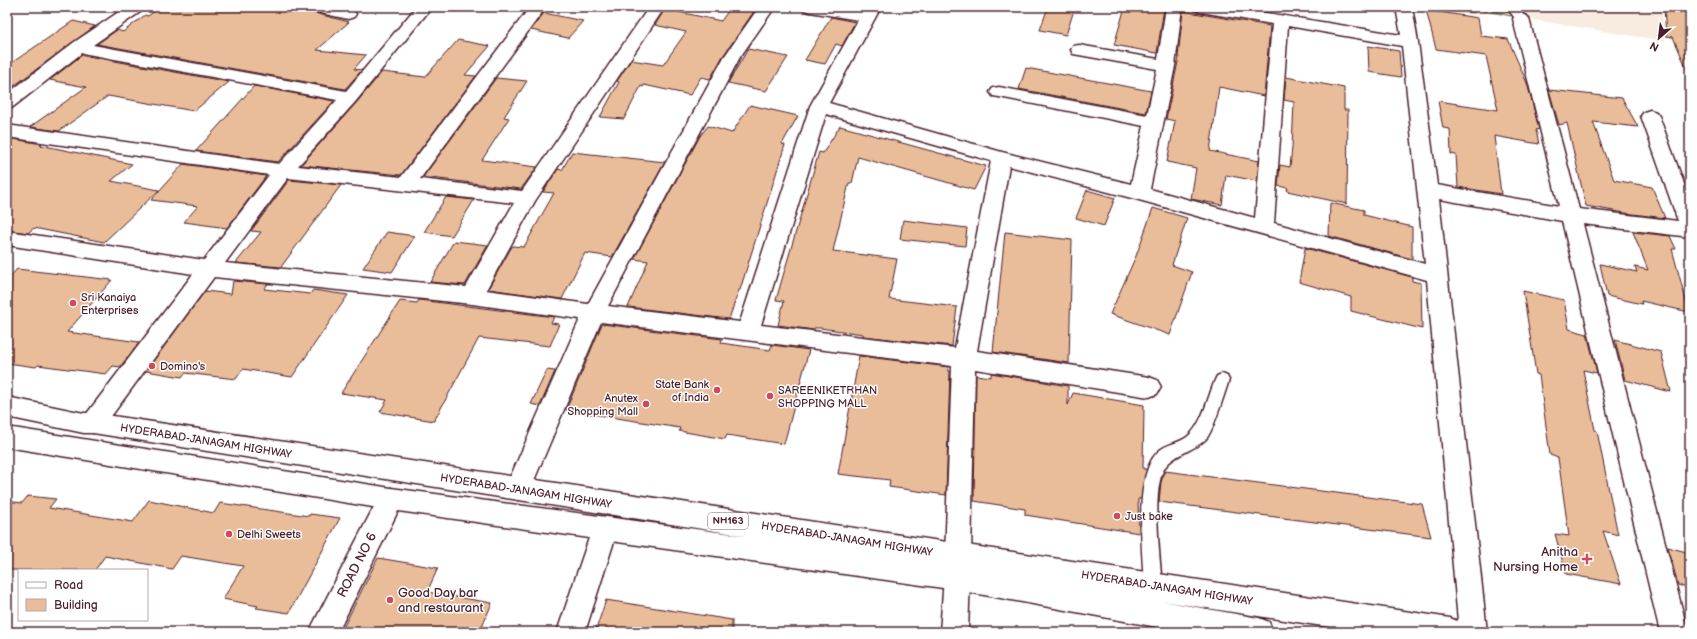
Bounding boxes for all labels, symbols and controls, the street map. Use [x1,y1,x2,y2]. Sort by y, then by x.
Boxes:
north arrow [1639,18,1679,58]
text: N [1648,39,1661,54]
place label: Sri Kanaiya Enterprises [81,291,139,317]
marker: Sri Kanaiya Enterprises [68,298,78,308]
place label: Domino's [160,360,206,373]
marker: Domino's [147,361,157,371]
place label: State Bank of India [655,378,710,404]
place label: SAREENIKETRHAN SHOPPING MALL [778,384,877,410]
marker: State Bank of India [712,385,722,395]
marker: SAREENIKETRHAN SHOPPING MALL [765,391,775,401]
place label: Anutex Shopping Mall [568,392,638,418]
marker: Anutex Shopping Mall [641,399,651,409]
street label: HYDERABAD-JANAGAM HIGHWAY [119,421,293,461]
street label: HYDERABAD-JANAGAM HIGHWAY [439,471,613,511]
place label: Just bake [1125,510,1173,523]
marker: Just bake [1112,511,1122,521]
road number: NH163 [708,513,748,529]
street label: HYDERABAD-JANAGAM HIGHWAY [760,519,934,559]
place label: Delhi Sweets [237,528,302,541]
marker: Delhi Sweets [224,529,234,539]
street label: ROAD NO 6 [334,530,380,600]
place label: Anitha Nursing Home [1493,544,1578,575]
marker: Anitha Nursing Home [1581,553,1593,565]
street label: HYDERABAD-JANAGAM HIGHWAY [1080,568,1254,608]
legend [18,569,148,621]
text: Road [54,578,83,593]
place label: Good Day bar and restaurant [398,585,484,616]
marker: Good Day bar and restaurant [385,595,395,605]
text: Building [54,598,98,613]

